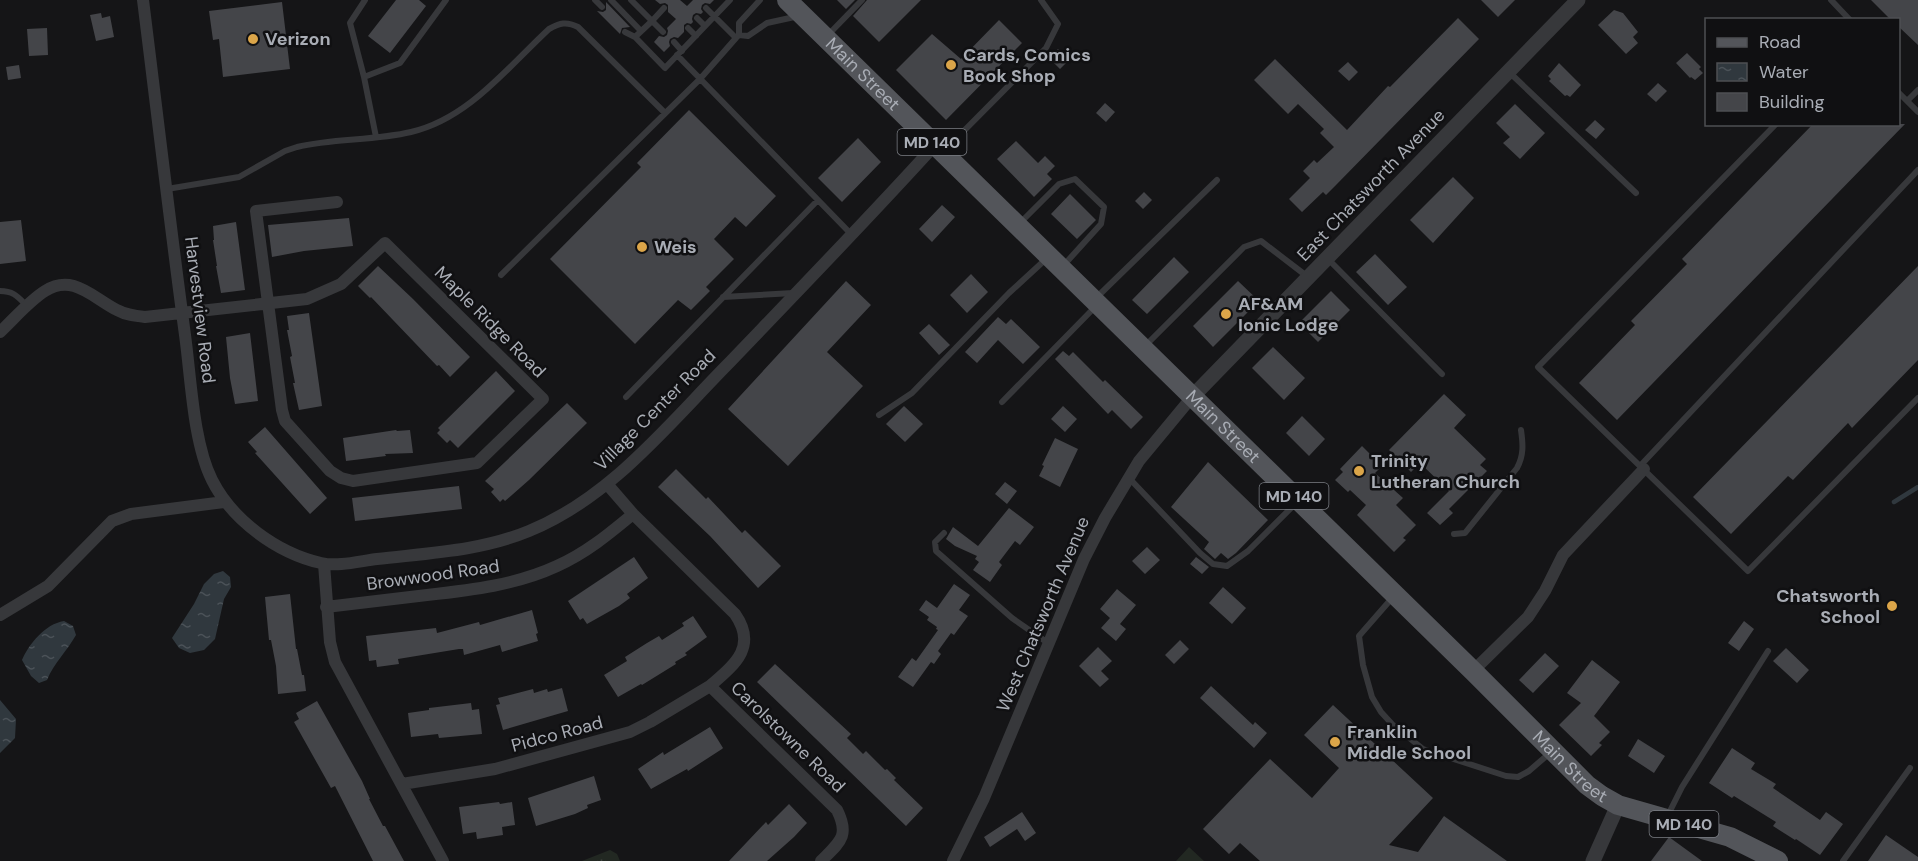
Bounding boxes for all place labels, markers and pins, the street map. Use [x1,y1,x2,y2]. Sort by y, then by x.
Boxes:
place label: Verizon [265,27,331,51]
marker: Verizon [246,32,260,46]
place label: Cards, Comics Book Shop [963,43,1091,88]
marker: Cards, Comics Book Shop [944,58,958,72]
place label: Weis [654,235,697,259]
marker: Weis [635,240,649,254]
place label: AF&AM Ionic Lodge [1238,292,1339,337]
marker: AF&AM Ionic Lodge [1219,307,1233,321]
place label: Trinity Lutheran Church [1371,449,1520,494]
marker: Trinity Lutheran Church [1352,464,1366,478]
place label: Chatsworth School [1776,584,1880,629]
marker: Chatsworth School [1885,599,1899,613]
place label: Franklin Middle School [1347,720,1471,765]
marker: Franklin Middle School [1328,735,1342,749]

